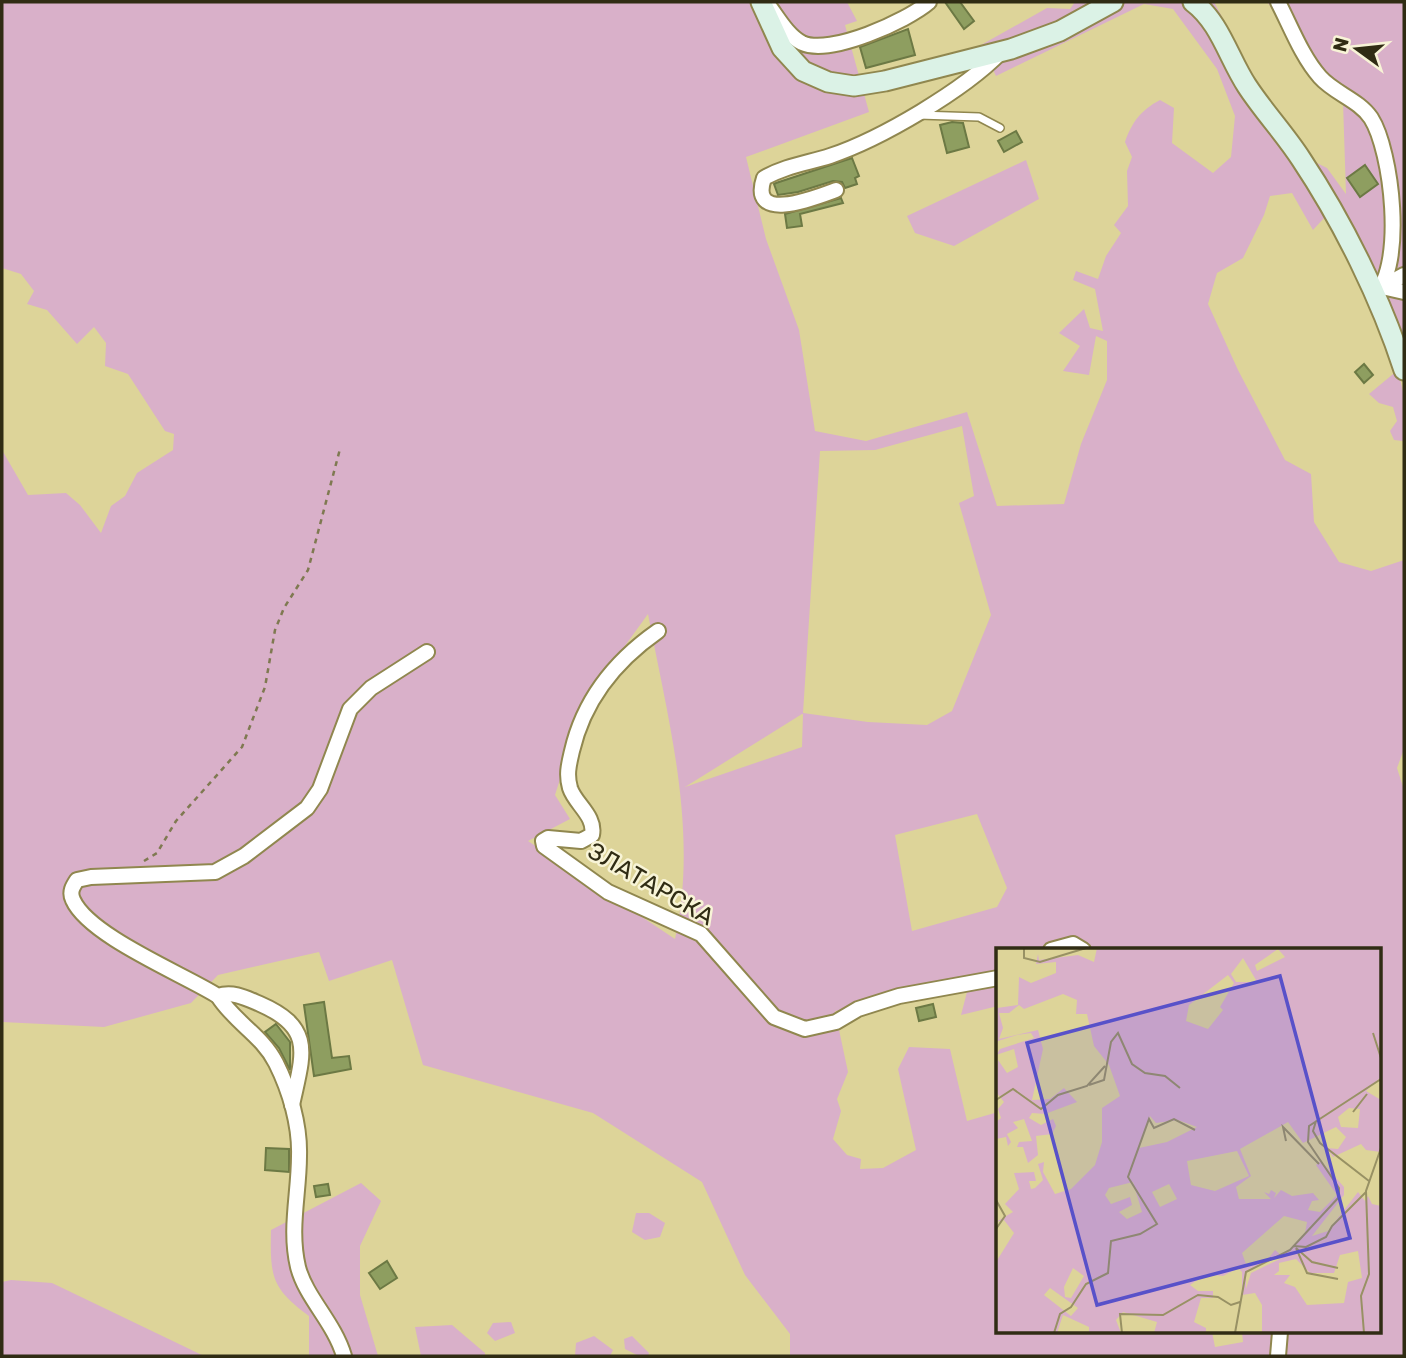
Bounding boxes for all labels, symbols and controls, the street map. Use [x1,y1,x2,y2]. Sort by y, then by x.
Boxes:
north arrow [1322,14,1392,84]
text: N [1328,35,1354,54]
street label: ЗЛАТАРСКА [583,837,719,931]
inset map [996,948,1382,1334]

